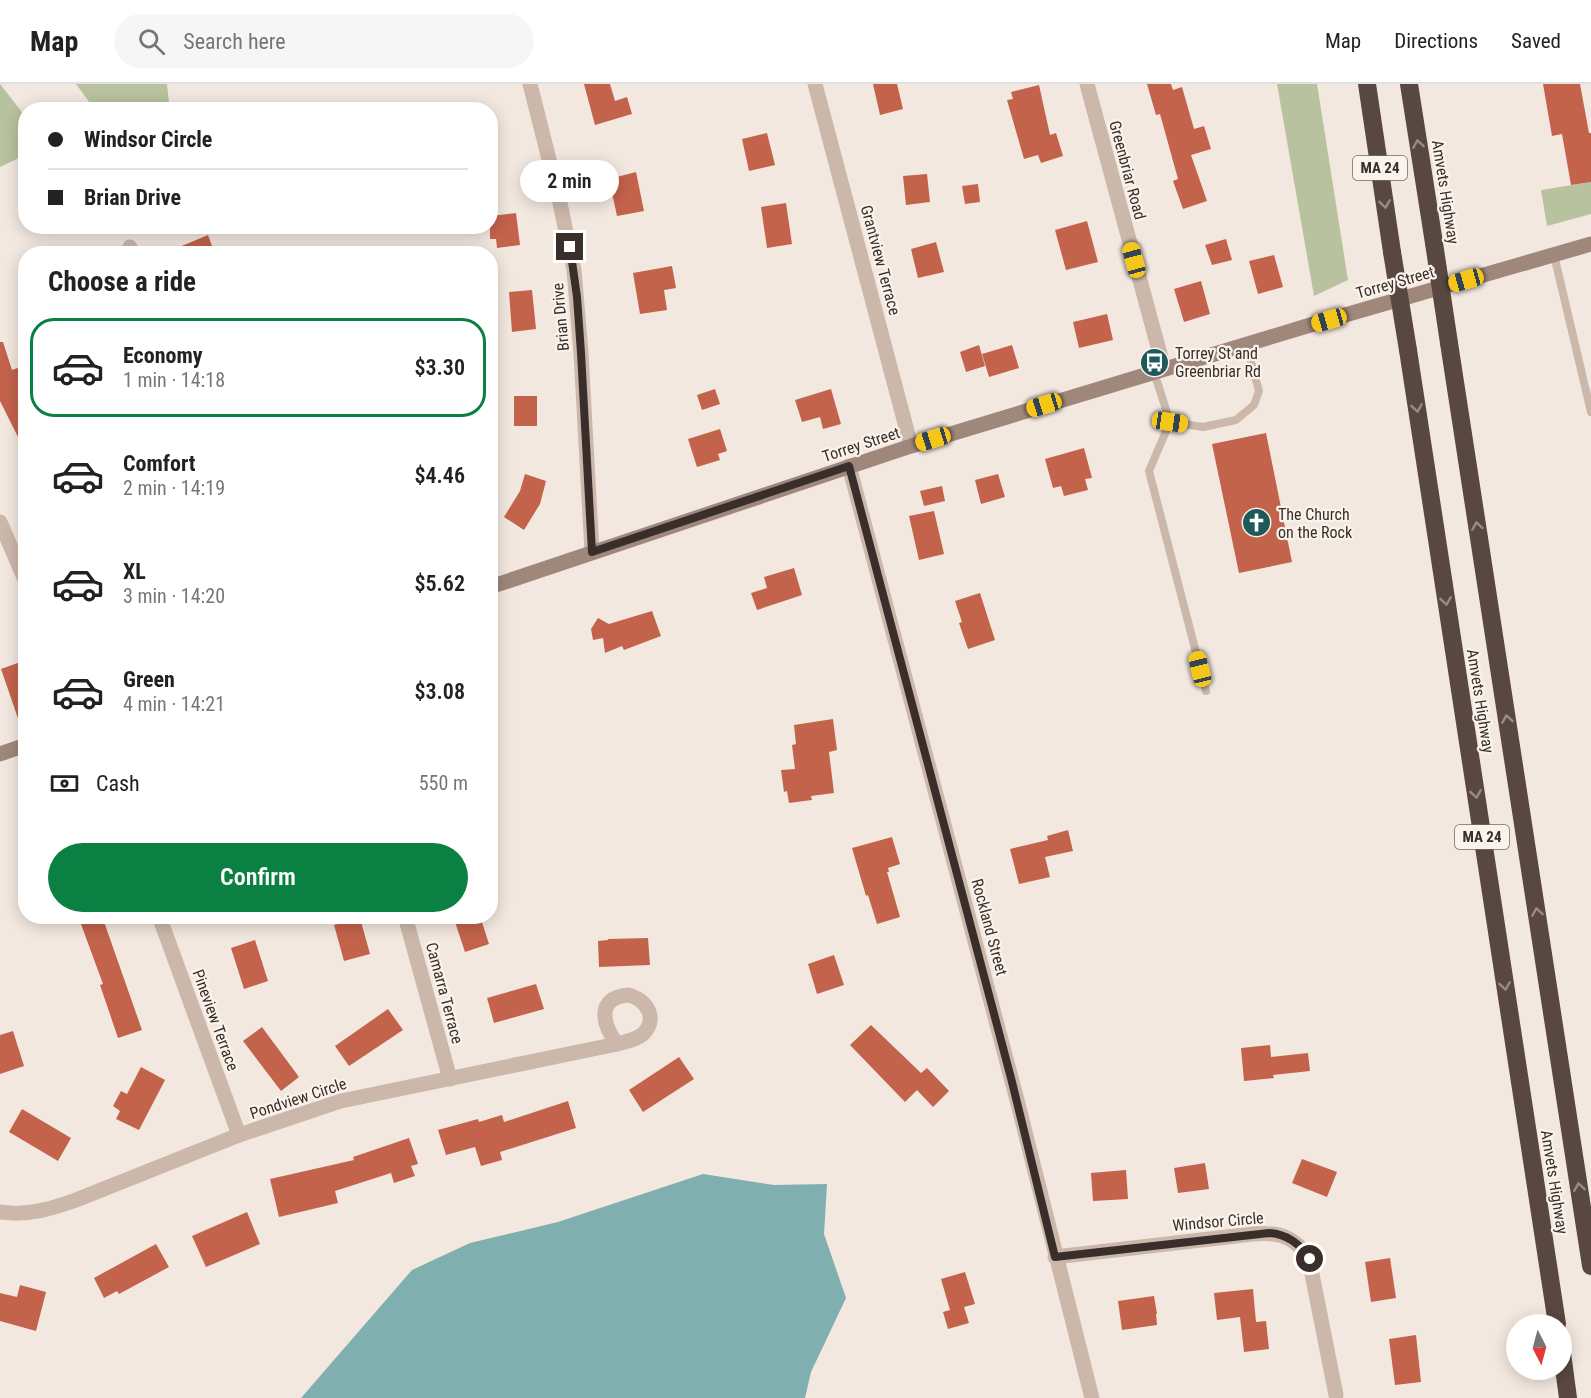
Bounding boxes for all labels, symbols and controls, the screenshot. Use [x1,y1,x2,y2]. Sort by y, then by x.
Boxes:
search box [114,14,534,68]
text: Map [30,25,78,58]
icon: search [135,25,168,58]
text: Search here [183,29,286,54]
text: Map [1325,29,1361,53]
text: Directions [1394,29,1478,53]
text: Saved [1511,29,1561,53]
street label: Greenbriar Road [1105,119,1150,222]
text: Windsor Circle [84,127,212,152]
one-way arrow [1413,139,1425,148]
street label: Amvets Highway [1428,139,1463,246]
road number: MA 24 [1353,156,1407,180]
callout: 2 min [520,160,620,202]
text: 2 min [547,169,592,193]
text: Brian Drive [84,185,181,210]
one-way arrow [1378,199,1391,209]
street label: Grantview Terrace [857,203,904,317]
route end [556,233,583,260]
car [1121,240,1147,280]
street label: Torrey Street [1354,262,1437,303]
text: Choose a ride [48,266,196,298]
car [1446,266,1486,294]
street label: Brian Drive [548,282,573,352]
car [1309,306,1349,334]
icon: car [51,341,105,395]
text: Economy [123,343,203,368]
place label: Torrey St and Greenbriar Rd [1175,344,1261,381]
bus stop icon: Torrey St and Greenbriar Rd [1138,346,1170,378]
text: $3.30 [414,355,465,380]
text: 1 min · 14:18 [123,368,225,392]
car [1024,391,1064,419]
one-way arrow [1410,403,1422,413]
car [1151,411,1189,433]
street label: Torrey Street [820,423,903,466]
car [913,425,953,453]
icon: car [51,449,105,503]
text: Comfort [123,451,196,476]
text: $4.46 [414,463,465,488]
text: 2 min · 14:19 [123,476,225,500]
place label: The Church on the Rock [1278,505,1353,542]
church icon: The Church on the Rock [1241,507,1273,539]
one-way arrow [1472,522,1484,531]
icon: car [51,557,105,611]
text: XL [123,559,146,584]
text: $5.62 [414,571,465,596]
text: 3 min · 14:20 [123,584,225,608]
one-way arrow [1440,596,1452,605]
street label: Amvets Highway [1463,648,1498,755]
car [1187,649,1213,689]
icon: car [51,665,105,719]
text: Green [123,667,175,692]
text: $3.08 [414,679,465,704]
text: 4 min · 14:21 [123,692,225,716]
one-way arrow [1501,714,1514,724]
icon: cash [48,767,81,800]
text: Cash [96,771,140,796]
text: 550 m [419,771,468,795]
one-way arrow [1469,789,1481,798]
road number: MA 24 [1455,825,1509,849]
button: Confirm [48,843,468,912]
street label: Rockland Street [967,877,1012,978]
one-way arrow [1531,907,1543,916]
street label: Camarra Terrace [422,940,467,1046]
street label: Pineview Terrace [188,967,243,1073]
one-way arrow [1499,982,1511,991]
street label: Pondview Circle [247,1074,349,1123]
street label: Amvets Highway [1537,1129,1572,1236]
one-way arrow [1573,1183,1586,1193]
street label: Windsor Circle [1172,1208,1264,1235]
route start [1296,1245,1323,1272]
north arrow [1506,1314,1572,1380]
map controls [1506,1314,1572,1380]

